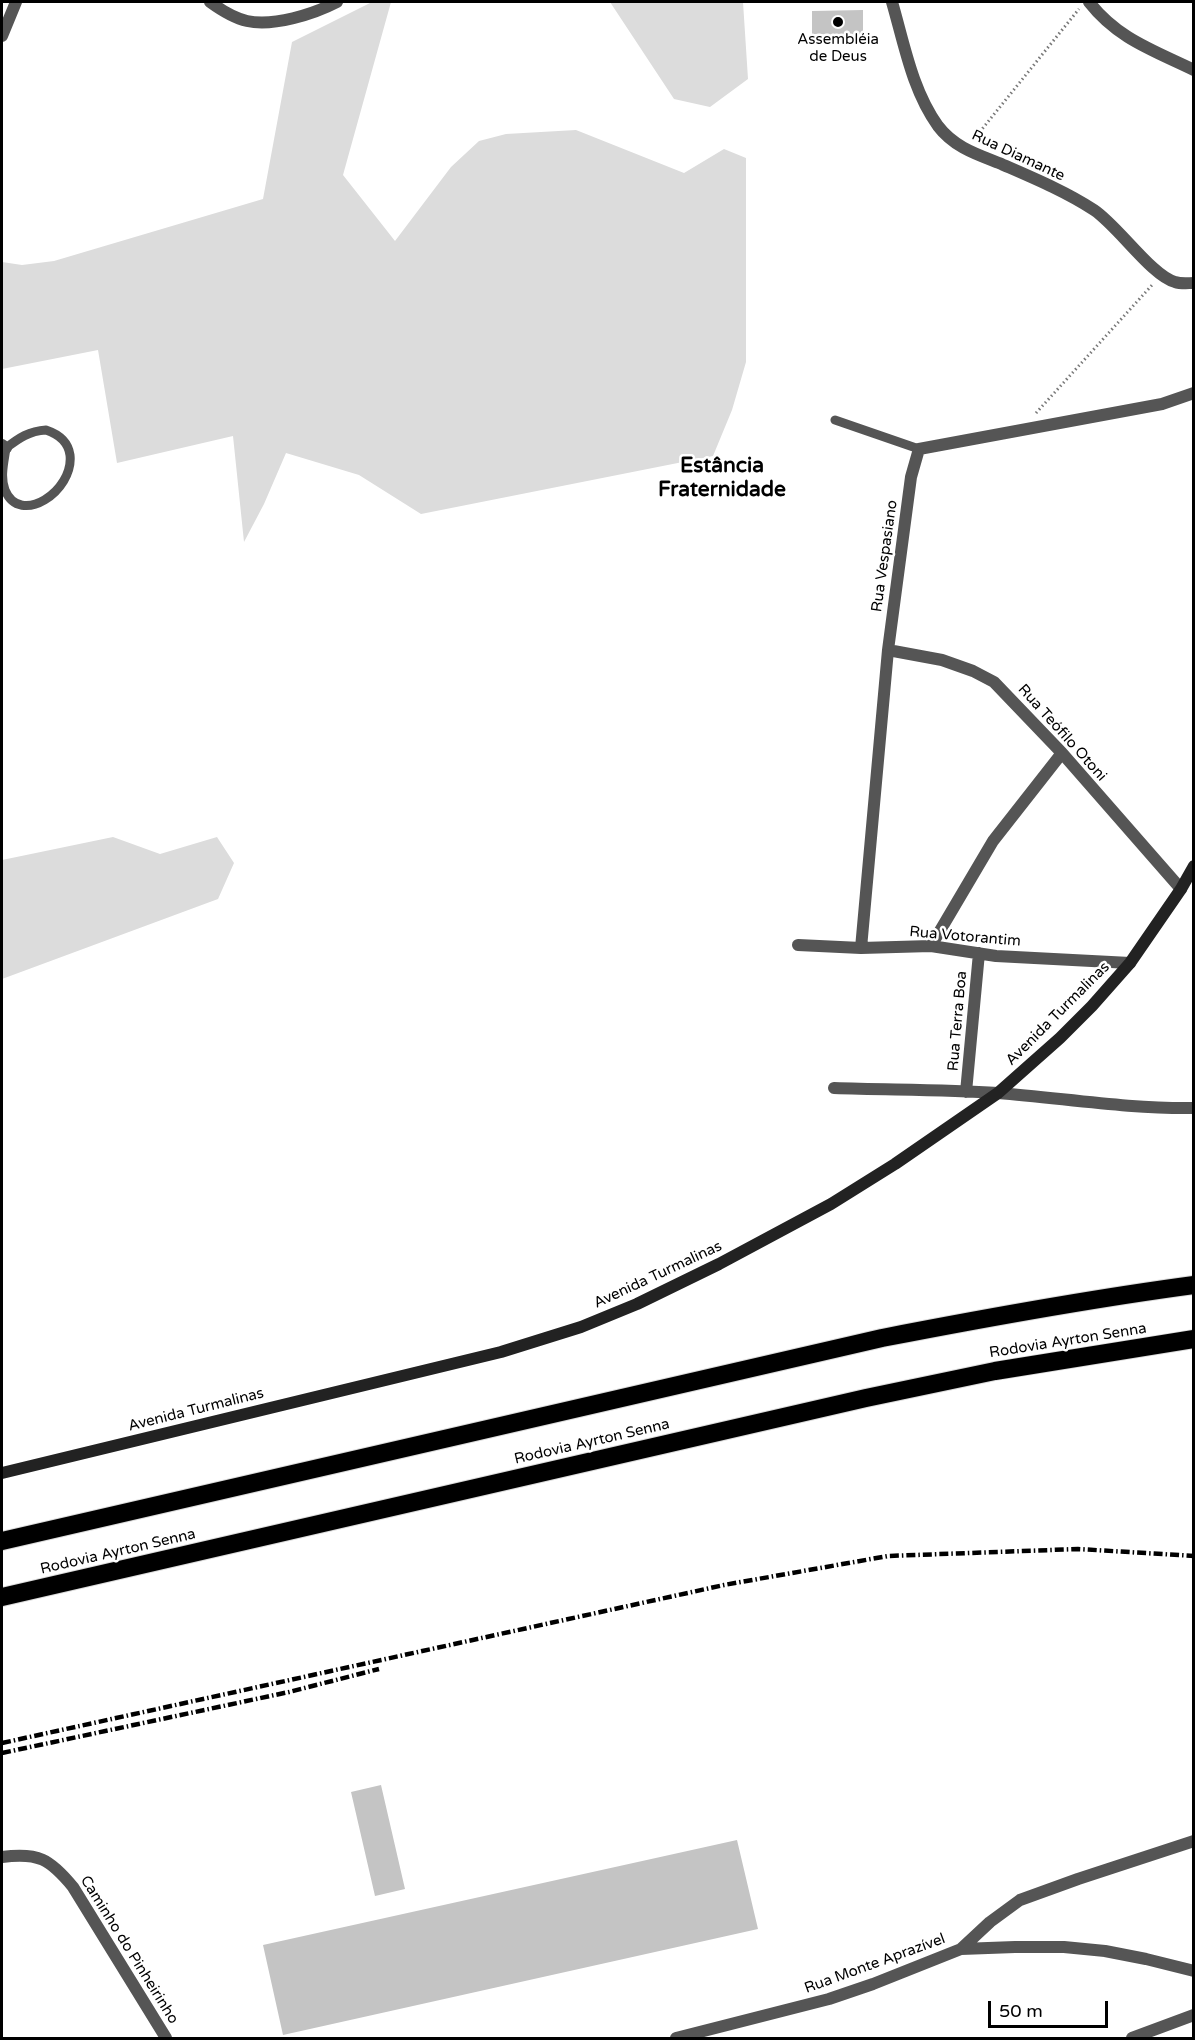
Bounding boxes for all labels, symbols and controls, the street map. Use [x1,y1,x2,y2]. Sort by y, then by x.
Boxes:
marker: Assembléia de Deus [831,15,845,29]
place label: Assembléia de Deus [797,31,879,66]
street label: Rua Diamante [969,127,1067,185]
district label: Estância Fraternidade [658,453,786,503]
street label: Rua Vespasiano [868,499,902,613]
street label: Rua Teófilo Otoni [1014,681,1110,785]
street label: Rua Votorantim [908,923,1022,951]
street label: Avenida Turmalinas [1002,958,1114,1070]
street label: Rua Terra Boa [945,970,971,1072]
street label: Avenida Turmalinas [591,1237,725,1313]
street label: Rodovia Ayrton Senna [988,1320,1148,1362]
street label: Avenida Turmalinas [126,1384,266,1436]
street label: Rodovia Ayrton Senna [513,1415,671,1469]
street label: Rodovia Ayrton Senna [39,1525,197,1579]
street label: Caminho do Pinheirinho [76,1873,182,2027]
street label: Rua Monte Aprazível [802,1930,948,1998]
scale bar [991,1989,1111,2027]
text: 50 m [999,2000,1043,2022]

